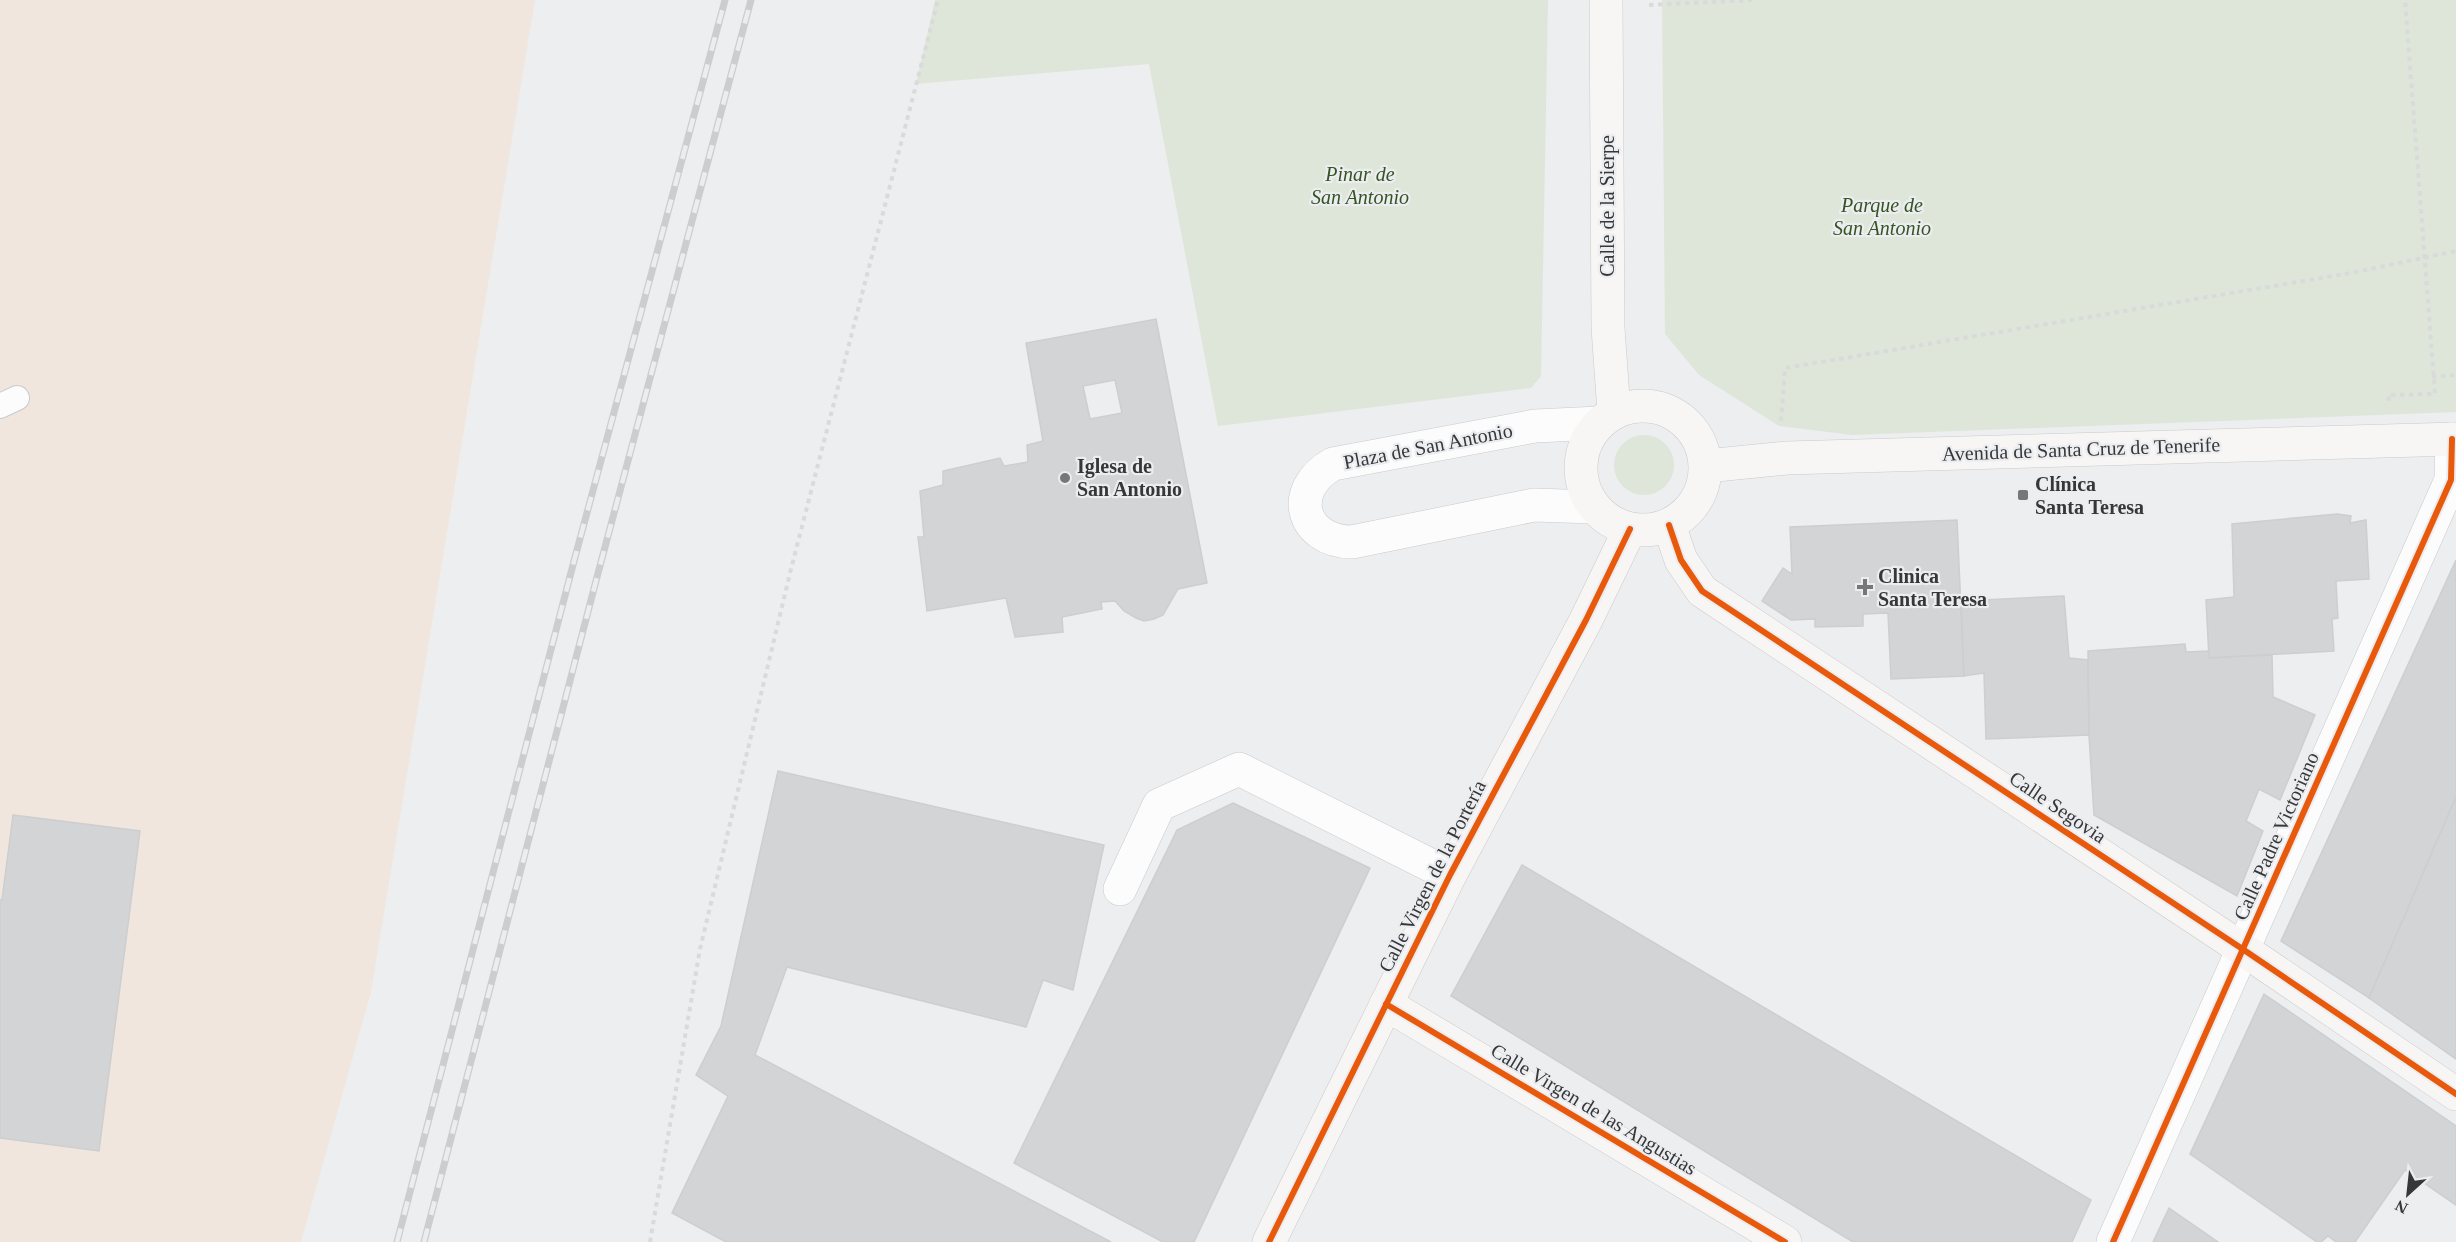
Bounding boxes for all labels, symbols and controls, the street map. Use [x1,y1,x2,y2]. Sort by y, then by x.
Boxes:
street label: Calle de la Sierpe [1596,135,1619,277]
park label: Pinar de San Antonio [1311,163,1409,208]
park label: Parque de San Antonio [1833,194,1931,239]
street label: Plaza de San Antonio [1342,419,1514,473]
street label: Avenida de Santa Cruz de Tenerife [1942,433,2221,465]
place label: Iglesa de San Antonio [1077,455,1182,500]
marker: Iglesa de San Antonio [1058,471,1072,485]
place label: Clínica Santa Teresa [2035,473,2144,518]
marker: Clínica Santa Teresa [2016,488,2030,502]
place label: Clinica Santa Teresa [1878,565,1987,610]
marker: Clinica Santa Teresa [1856,578,1874,596]
street label: Calle Padre Victoriano [2229,749,2323,923]
street label: Calle Segovia [2005,767,2111,848]
street label: Calle Virgen de la Portería [1374,776,1491,976]
street label: Calle Virgen de las Angustias [1487,1039,1701,1180]
north arrow [2378,1164,2438,1224]
text: N [2392,1197,2410,1217]

